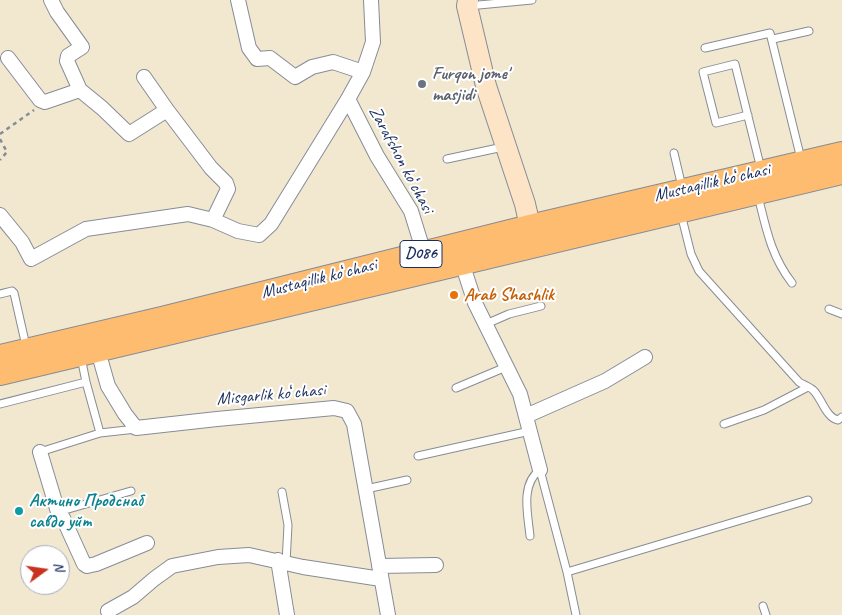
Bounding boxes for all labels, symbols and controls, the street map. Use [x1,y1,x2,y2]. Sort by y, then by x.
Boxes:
place label: Furqon jome' masjidi [432,63,509,106]
marker: Furqon jome' masjidi [416,78,428,90]
street label: Zarafshon koʻchasi [364,103,438,217]
street label: Mustaqillik koʻchasi [652,159,772,207]
road number: D086 [400,240,442,268]
street label: Mustaqillik koʻchasi [259,254,379,304]
place label: Arab Shashlik [464,284,554,306]
marker: Arab Shashlik [448,289,460,301]
street label: Misgarlik koʻchasi [216,379,326,411]
place label: Актино Продснаб савдо уйт [29,490,143,532]
marker: Актино Продснаб савдо уйт [13,505,25,517]
north arrow [20,545,70,595]
text: N [50,560,68,573]

